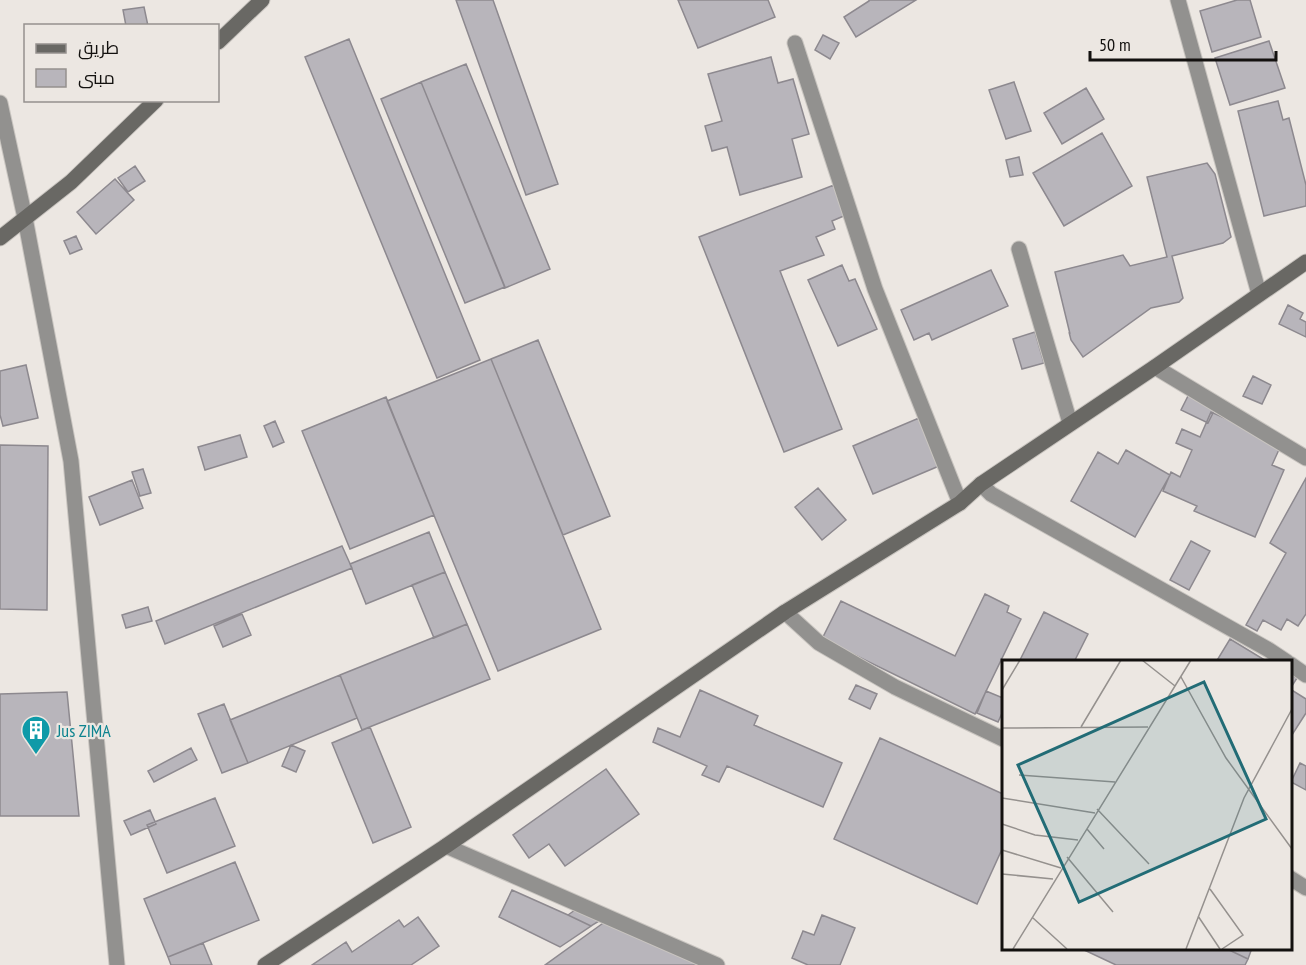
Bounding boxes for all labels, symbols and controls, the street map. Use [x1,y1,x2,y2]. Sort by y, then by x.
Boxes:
legend [24,24,219,102]
scale bar [1090,24,1276,62]
text: 50 m [1099,33,1131,56]
text: طريق [78,36,119,60]
text: مبنى [78,66,115,89]
inset map [1002,660,1291,950]
building icon: Jus ZIMA [20,714,52,756]
place label: Jus ZIMA [56,719,111,742]

